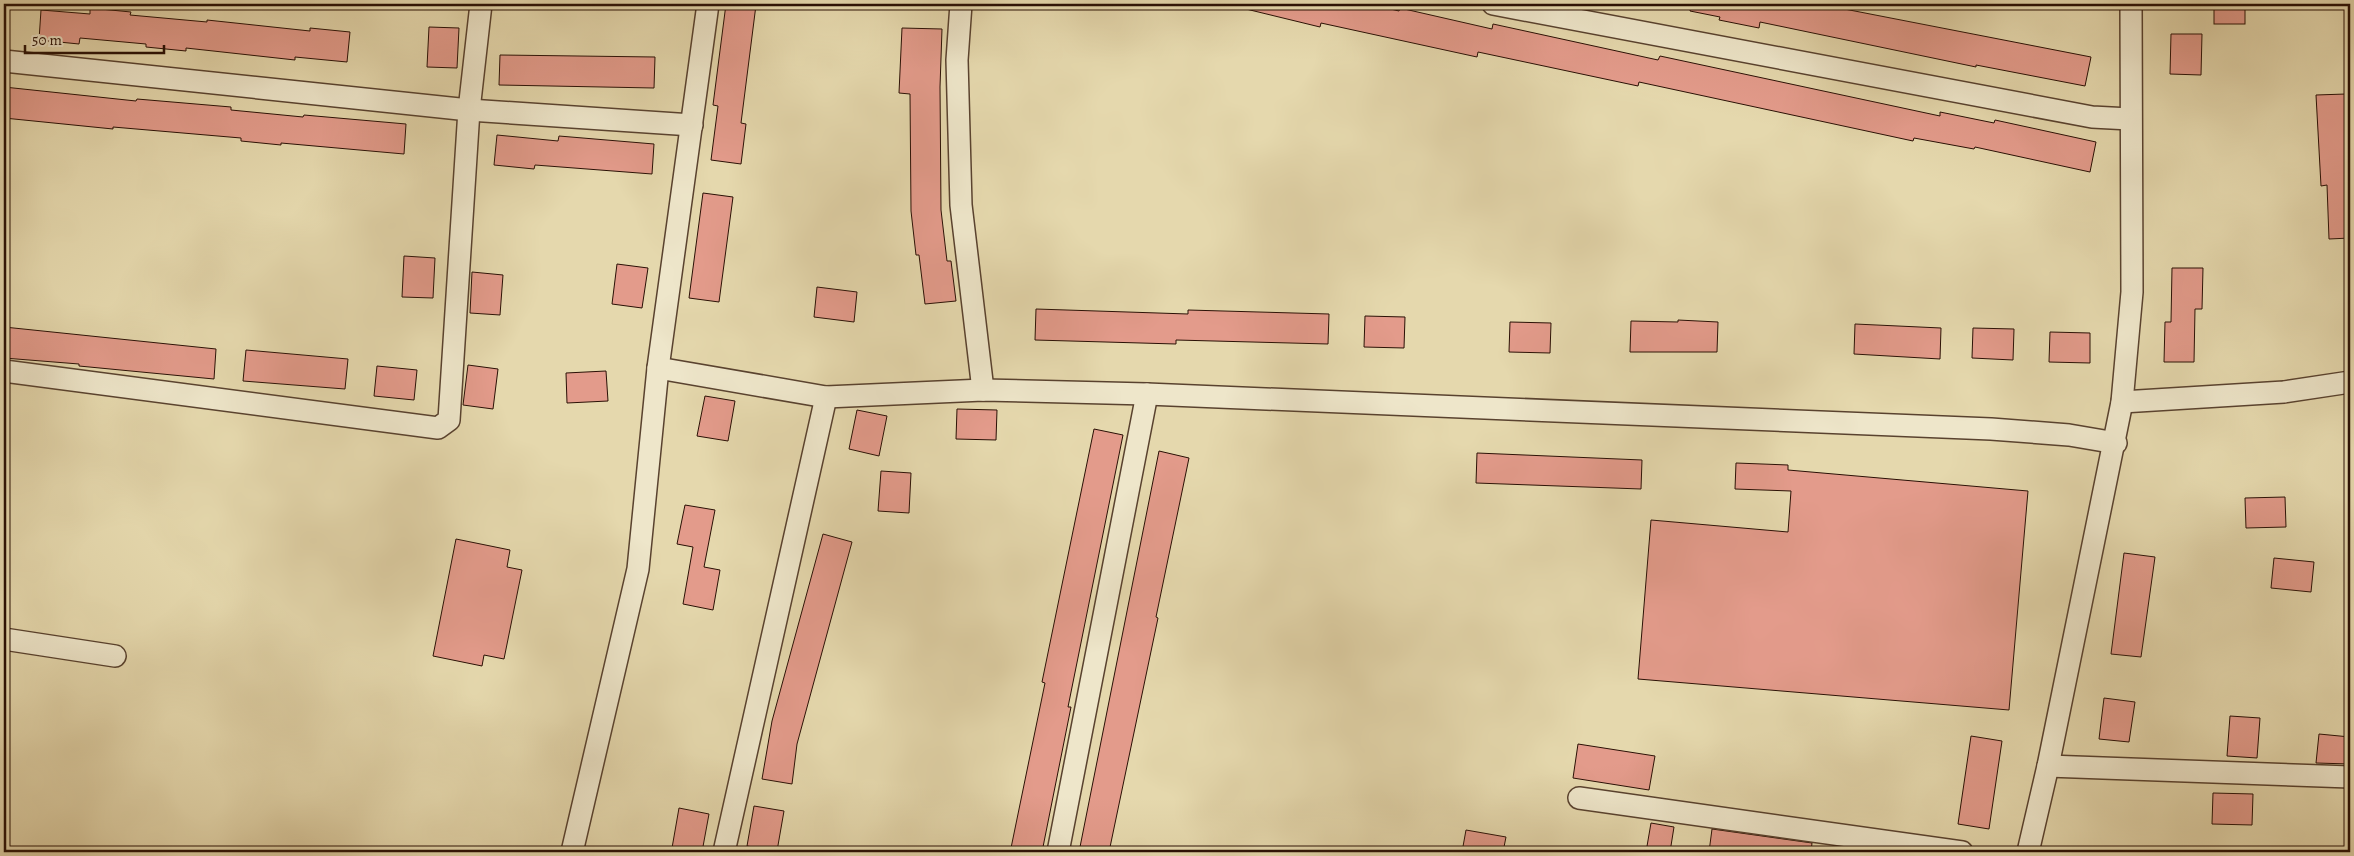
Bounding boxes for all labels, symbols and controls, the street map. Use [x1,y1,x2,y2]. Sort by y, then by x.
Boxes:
scale bar [25,22,164,54]
text: 50 m [32,30,62,50]

